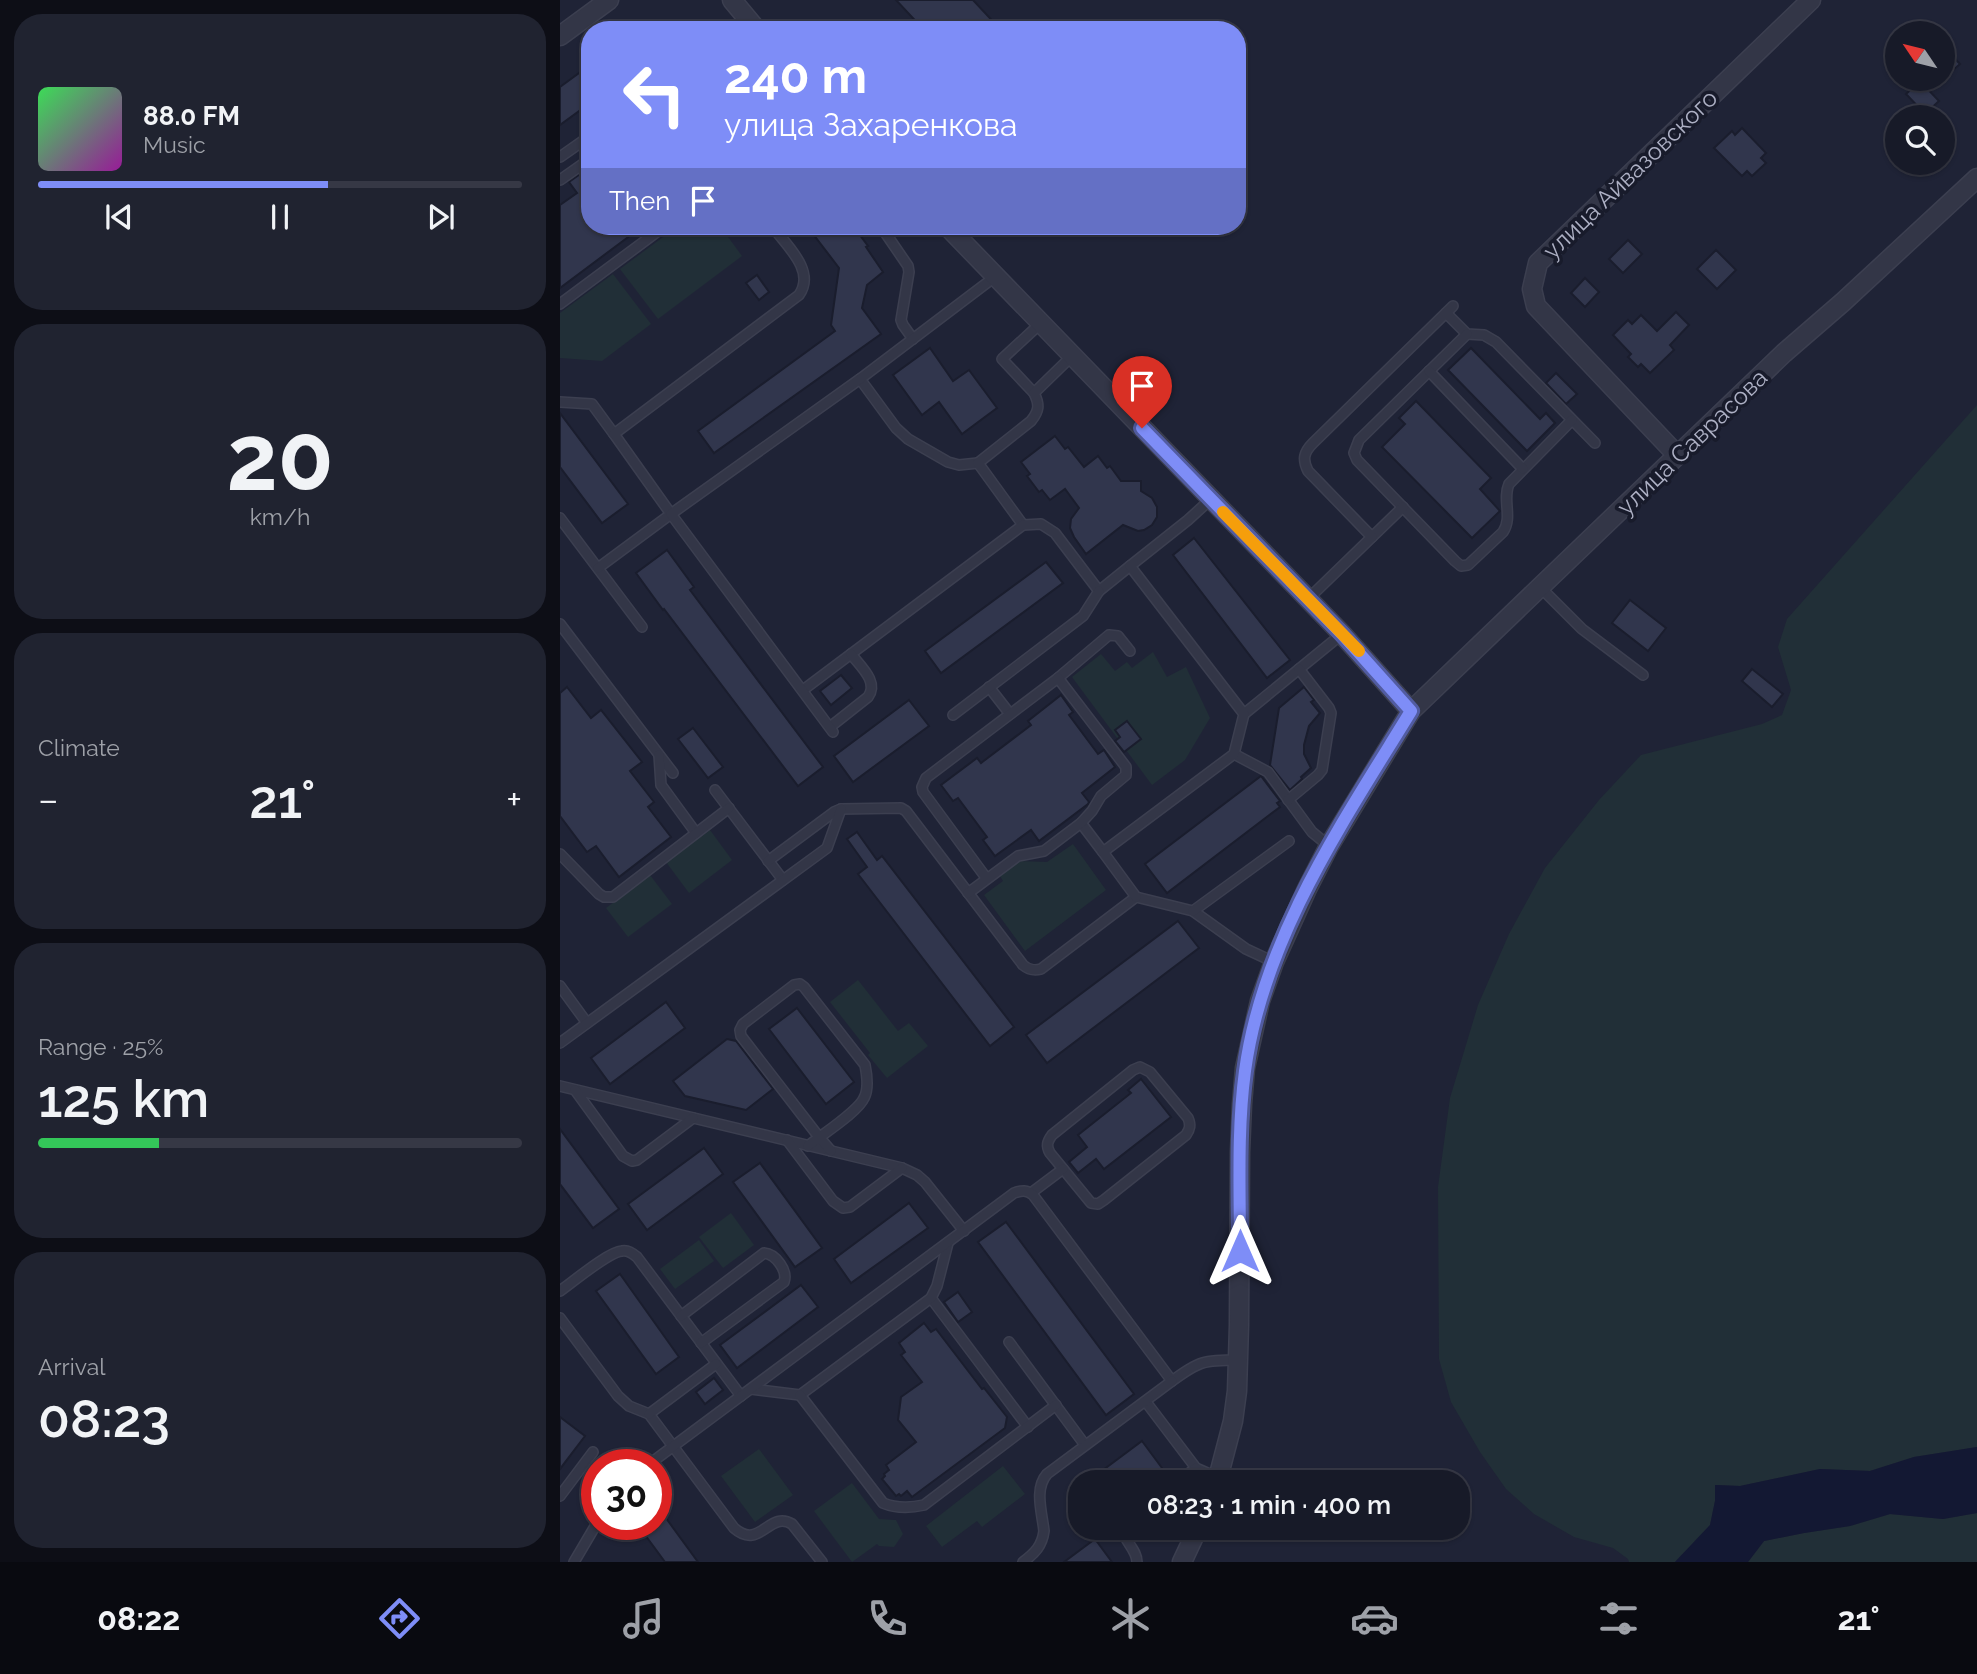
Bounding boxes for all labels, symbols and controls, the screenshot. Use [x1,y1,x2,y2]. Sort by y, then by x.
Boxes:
north arrow [1885,21,1955,91]
map controls [1885,21,1955,175]
text: 240 m [724,47,867,104]
icon: left [609,49,700,140]
street label: улица Айвазовского [1537,83,1723,265]
text: 88.0 FM [143,101,240,131]
button: search [1885,105,1955,175]
text: улица Захаренкова [724,106,1018,143]
text: Music [143,131,206,158]
icon: arrive [684,182,722,220]
text: Then [609,186,670,216]
icon: previous [100,198,138,236]
icon: pause [261,198,299,236]
icon: next [422,198,460,236]
pin [1112,356,1172,428]
street label: улица Саврасова [1611,363,1773,521]
icon: arrive [1123,367,1161,405]
text: 20 [226,404,334,511]
text: km/h [250,503,310,530]
text: Climate [38,734,120,761]
text: 21° [249,769,316,830]
text: − [38,777,58,822]
text: + [506,777,522,822]
text: Range · 25% [38,1033,164,1060]
text: 125 km [38,1068,209,1129]
position arrow [1203,1214,1277,1288]
text: Arrival [38,1353,105,1380]
text: 08:23 [38,1388,170,1449]
speed limit sign: 30 [581,1449,672,1540]
text: 08:23 · 1 min · 400 m [1147,1490,1391,1520]
icon: directions [375,1594,424,1643]
icon: music [619,1594,668,1643]
icon: phone [863,1594,912,1643]
icon: climate [1106,1594,1155,1643]
icon: car [1350,1594,1399,1643]
icon: filters [1594,1594,1643,1643]
text: 08:22 [97,1600,180,1637]
text: 21° [1837,1600,1880,1637]

